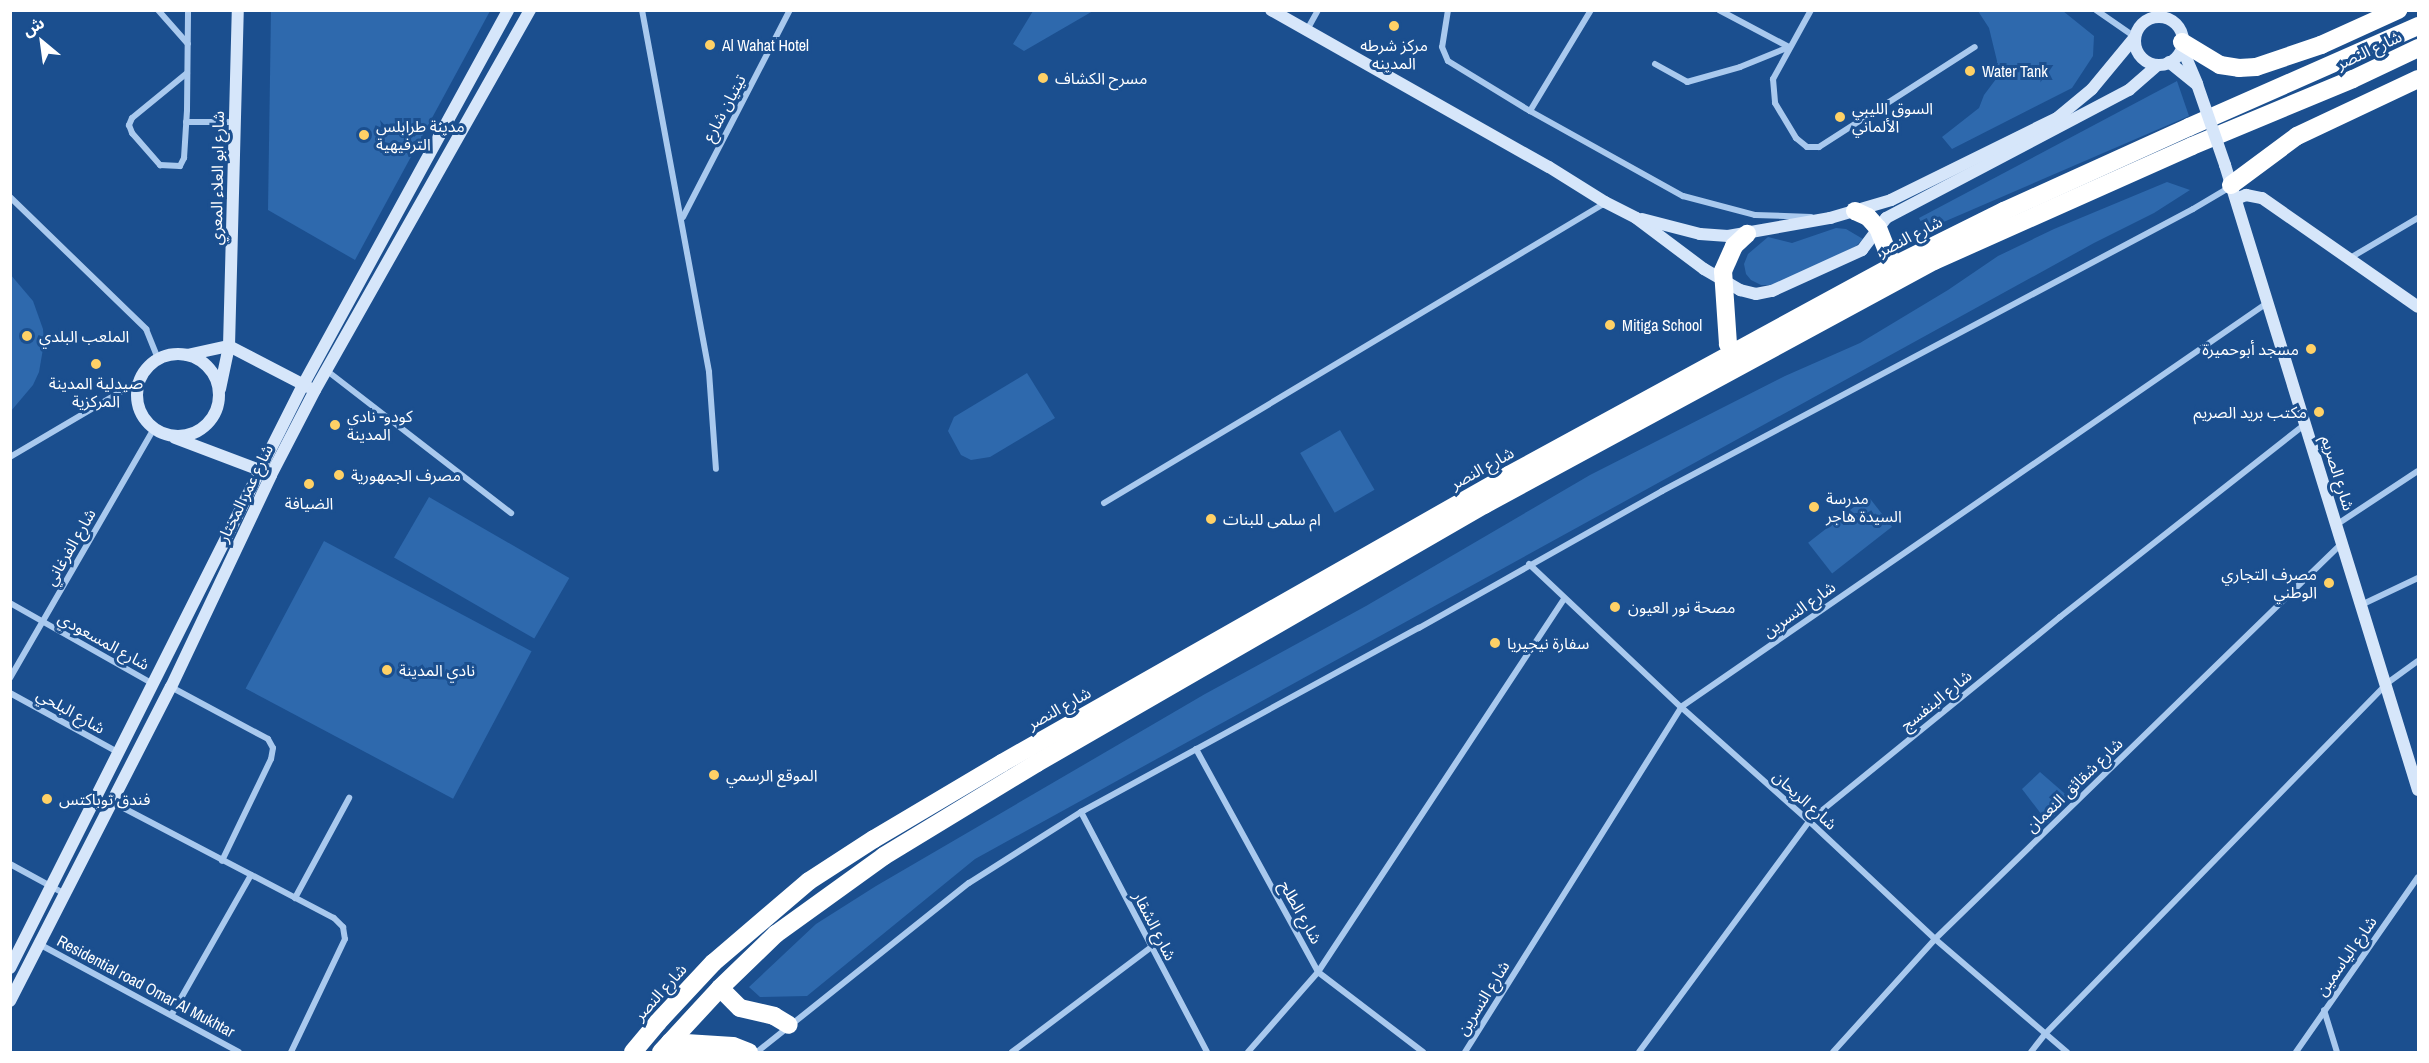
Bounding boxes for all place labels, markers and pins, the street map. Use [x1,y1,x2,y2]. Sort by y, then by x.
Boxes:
marker: مركز شرطه المدينه [1387,19,1401,33]
place label: Al Wahat Hotel [722,35,809,55]
place label: مركز شرطه المدينه [1360,35,1428,73]
marker: Al Wahat Hotel [703,38,717,52]
place label: Water Tank [1982,61,2048,81]
marker: Water Tank [1963,64,1977,78]
place label: مسرح الكشاف [1055,68,1147,88]
marker: مسرح الكشاف [1036,71,1050,85]
place label: السوق الليبي الألماني [1852,98,1933,136]
marker: السوق الليبي الألماني [1833,110,1847,124]
place label: مدينة طرابلس الترفيهية [376,116,465,154]
marker: مدينة طرابلس الترفيهية [357,128,371,142]
place label: Mitiga School [1622,315,1702,335]
marker: Mitiga School [1603,318,1617,332]
place label: الملعب البلدي [39,326,129,346]
marker: الملعب البلدي [20,329,34,343]
place label: مسجد أبوحميرة [2202,339,2299,359]
marker: مسجد أبوحميرة [2304,342,2318,356]
marker: صيدلية المدينة المركزية [89,357,103,371]
place label: صيدلية المدينة المركزية [49,373,143,411]
place label: مكتب بريد الصريم [2193,402,2307,422]
marker: مكتب بريد الصريم [2312,405,2326,419]
place label: كودو- نادي المدينة [347,406,413,444]
marker: كودو- نادي المدينة [328,418,342,432]
place label: مصرف الجمهورية [351,465,461,485]
marker: مصرف الجمهورية [332,468,346,482]
marker: الضيافة [302,477,316,491]
place label: مدرسة السيدة هاجر [1826,488,1902,526]
place label: الضيافة [285,493,333,513]
marker: مدرسة السيدة هاجر [1807,500,1821,514]
place label: ام سلمى للبنات [1223,509,1321,529]
marker: ام سلمى للبنات [1204,512,1218,526]
place label: مصرف التجاري الوطني [2221,564,2317,602]
marker: مصرف التجاري الوطني [2322,576,2336,590]
place label: مصحة نور العيون [1628,597,1735,617]
marker: مصحة نور العيون [1606,598,1624,616]
place label: سفارة نيجيريا [1507,633,1589,653]
marker: سفارة نيجيريا [1488,636,1502,650]
place label: نادي المدينة [399,660,475,680]
marker: نادي المدينة [380,663,394,677]
place label: الموقع الرسمي [726,765,817,785]
marker: الموقع الرسمي [707,768,721,782]
place label: فندق توباكتس [59,789,150,809]
marker: فندق توباكتس [40,792,54,806]

